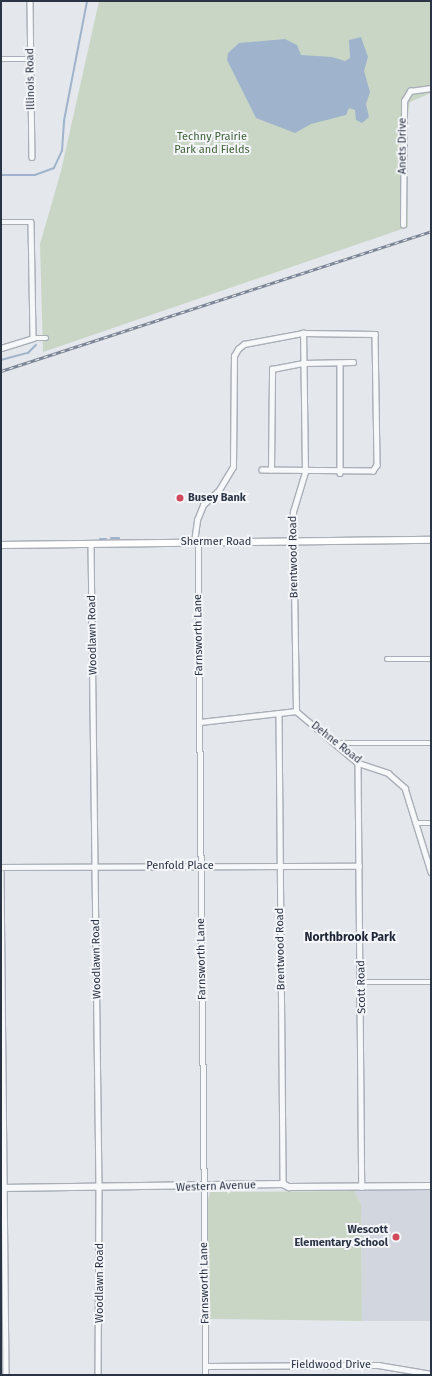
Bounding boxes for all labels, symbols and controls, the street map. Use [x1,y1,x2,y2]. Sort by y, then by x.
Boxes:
street label: Illinois Road [24,48,38,110]
street label: Anets Drive [396,118,410,174]
park label: Techny Prairie Park and Fields [174,131,250,157]
place label: Busey Bank [188,491,246,505]
marker: Busey Bank [175,493,185,503]
street label: Brentwood Road [287,516,301,598]
street label: Shermer Road [181,535,251,549]
street label: Farnsworth Lane [192,594,206,676]
street label: Woodlawn Road [86,595,100,675]
street label: Dehne Road [308,719,364,767]
street label: Penfold Place [146,859,214,873]
street label: Brentwood Road [274,908,288,990]
street label: Farnsworth Lane [195,918,209,1000]
street label: Woodlawn Road [90,919,104,999]
district label: Northbrook Park [304,931,396,945]
street label: Scott Road [355,960,369,1014]
street label: Western Avenue [176,1179,256,1195]
place label: Wescott Elementary School [294,1224,388,1250]
marker: Wescott Elementary School [391,1232,401,1242]
street label: Farnsworth Lane [198,1242,212,1324]
street label: Woodlawn Road [93,1243,107,1323]
street label: Fieldwood Drive [291,1358,371,1372]

